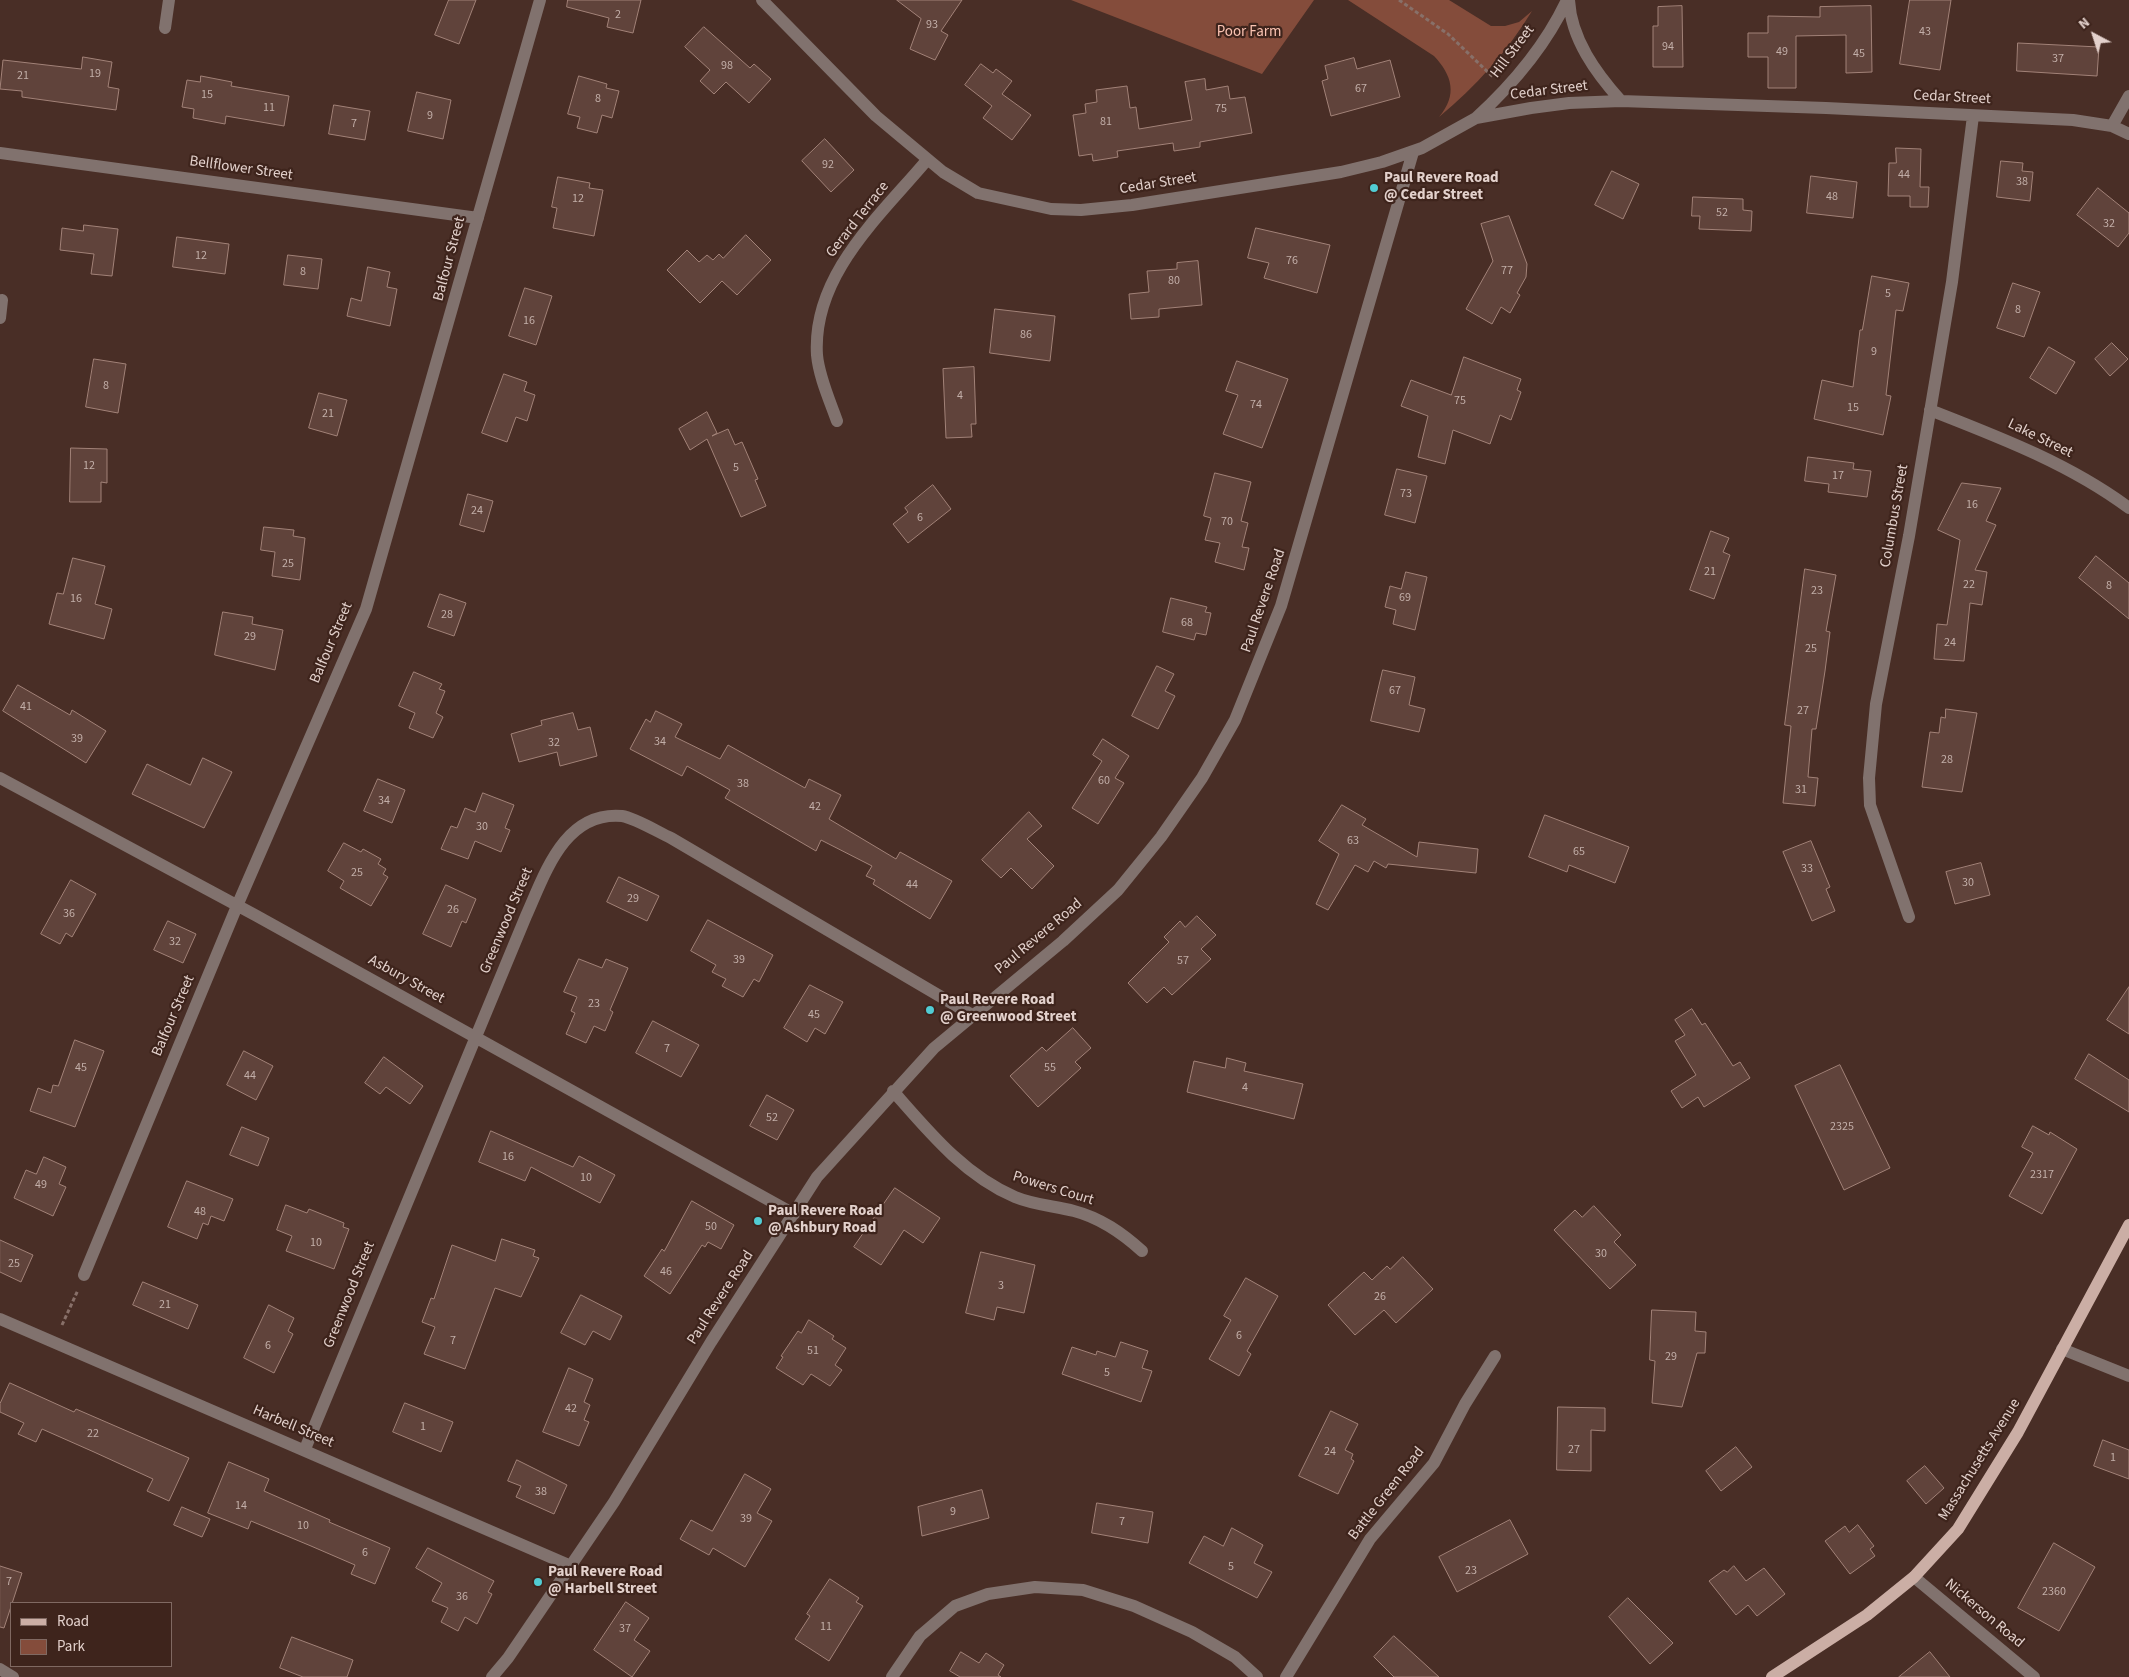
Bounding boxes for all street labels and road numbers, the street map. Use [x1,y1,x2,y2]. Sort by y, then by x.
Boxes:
street label: Hill Street [1487,22,1539,82]
street label: Cedar Street [1509,77,1589,105]
street label: Cedar Street [1913,87,1991,109]
street label: Bellflower Street [188,153,294,185]
street label: Cedar Street [1118,169,1198,199]
street label: Gerard Terrace [823,178,893,262]
street label: Balfour Street [430,215,470,303]
street label: Lake Street [2005,416,2075,462]
street label: Columbus Street [1877,463,1913,569]
street label: Paul Revere Road [1238,547,1290,655]
street label: Balfour Street [307,600,357,686]
street label: Greenwood Street [477,865,537,977]
street label: Paul Revere Road [992,895,1086,979]
street label: Asbury Street [365,952,447,1008]
street label: Balfour Street [149,973,199,1059]
street label: Powers Court [1010,1168,1096,1210]
street label: Greenwood Street [320,1239,380,1351]
street label: Paul Revere Road [684,1248,758,1348]
street label: Massachusetts Avenue [1935,1396,2025,1524]
street label: Harbell Street [250,1402,336,1452]
street label: Battle Green Road [1345,1444,1429,1544]
street label: Nickerson Road [1941,1576,2027,1652]

